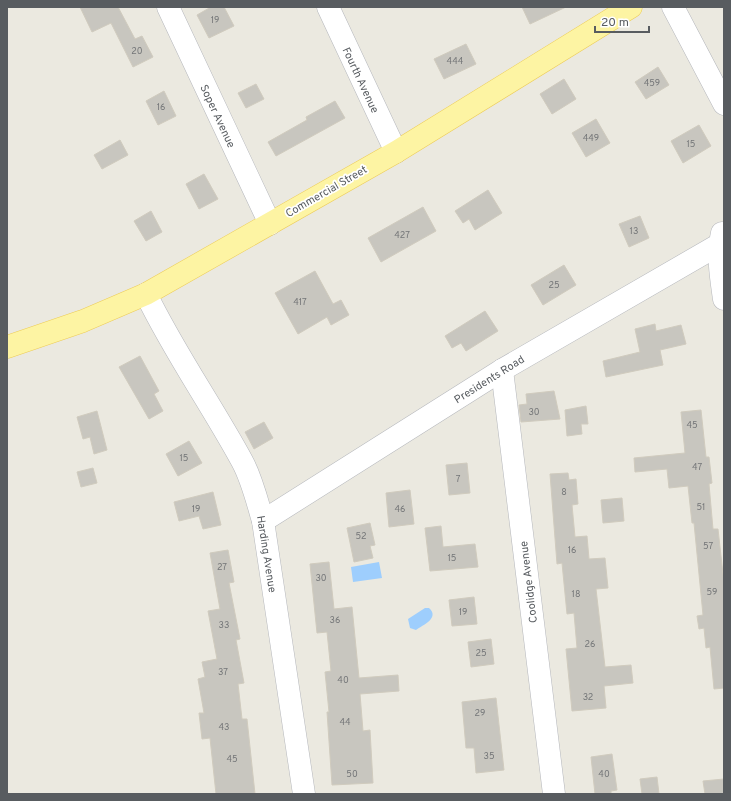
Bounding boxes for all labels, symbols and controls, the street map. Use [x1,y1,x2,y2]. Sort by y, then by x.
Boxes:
scale bar [595,8,649,34]
house number: 19 [211,15,219,26]
text: 20 m [601,15,629,31]
street label: Fourth Avenue [339,45,382,116]
house number: 20 [131,46,143,57]
house number: 444 [447,56,464,67]
house number: 459 [644,78,660,89]
street label: Soper Avenue [196,83,238,150]
house number: 16 [157,102,165,113]
house number: 449 [583,133,599,144]
house number: 15 [687,139,695,150]
street label: Commercial Street [283,163,370,221]
house number: 13 [630,226,638,237]
house number: 427 [394,230,410,241]
house number: 25 [548,280,560,291]
house number: 417 [293,297,307,308]
street label: Presidents Road [452,353,527,407]
house number: 30 [528,407,540,418]
house number: 45 [686,420,698,431]
house number: 15 [180,453,188,464]
house number: 47 [692,462,702,473]
house number: 7 [456,474,461,485]
house number: 8 [561,487,567,498]
house number: 51 [697,502,705,513]
house number: 19 [192,504,200,515]
house number: 46 [395,504,405,515]
street label: Harding Avenue [253,515,279,594]
house number: 52 [355,531,367,542]
street label: Coolidge Avenue [517,540,541,624]
house number: 57 [703,541,713,552]
house number: 16 [568,545,576,556]
house number: 15 [448,553,456,564]
house number: 27 [217,562,227,573]
house number: 30 [315,573,327,584]
house number: 59 [707,587,717,598]
house number: 18 [572,589,580,600]
house number: 19 [459,607,467,618]
house number: 36 [330,615,340,626]
house number: 33 [219,620,229,631]
house number: 26 [585,639,595,650]
house number: 25 [475,648,487,659]
house number: 37 [218,667,228,678]
house number: 40 [337,675,349,686]
house number: 32 [583,692,593,703]
house number: 29 [475,708,485,719]
house number: 44 [339,717,351,728]
house number: 43 [218,722,230,733]
house number: 35 [483,751,495,762]
house number: 45 [226,754,238,765]
house number: 50 [346,769,358,780]
house number: 40 [598,769,610,780]

